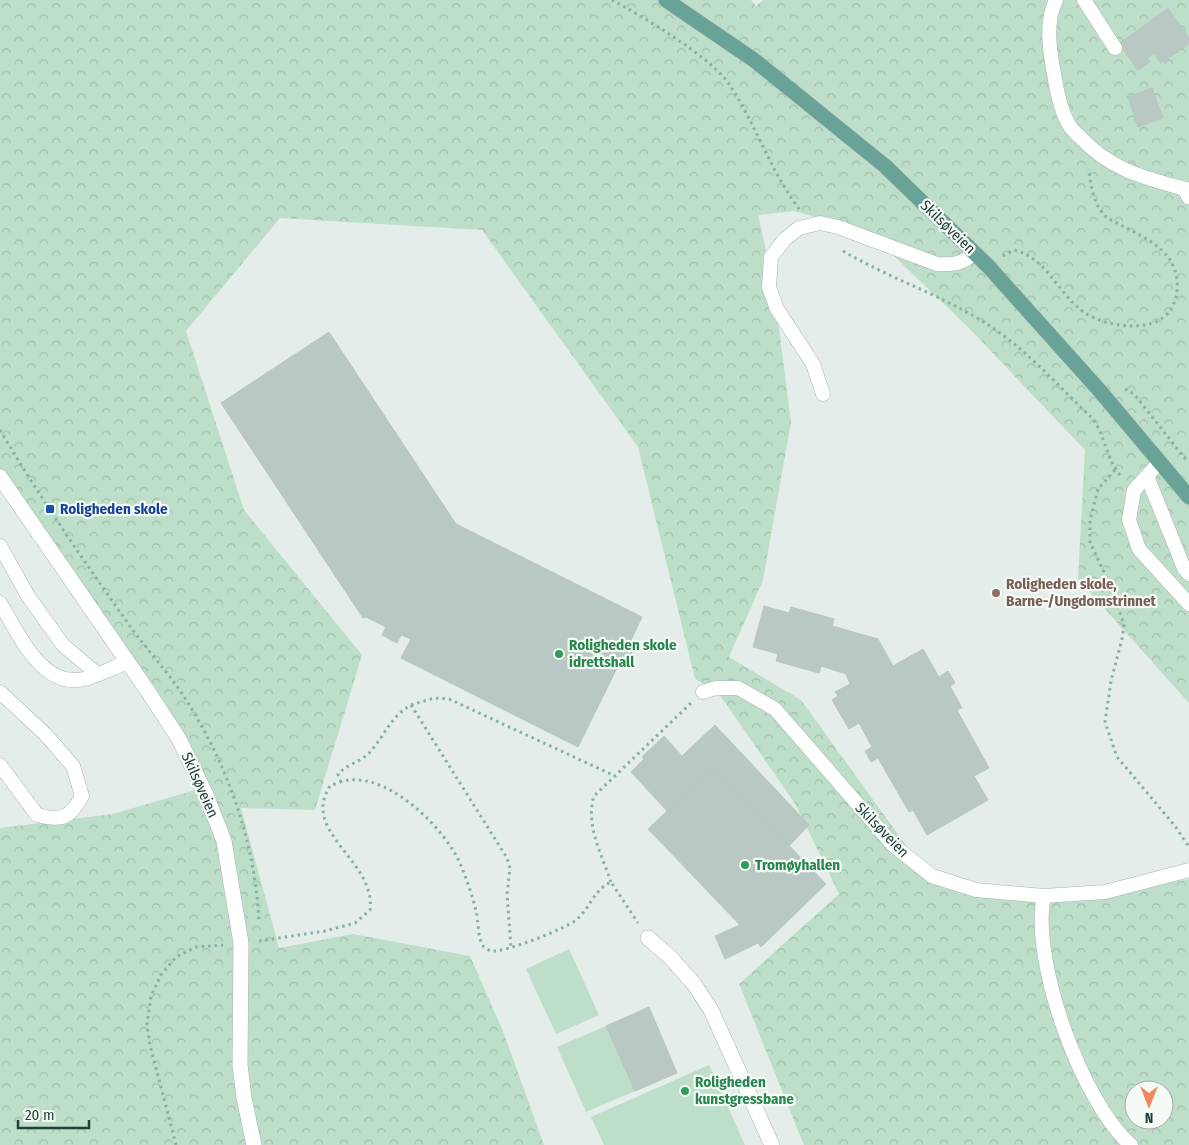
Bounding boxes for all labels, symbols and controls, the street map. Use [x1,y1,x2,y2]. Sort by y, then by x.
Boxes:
street label: Skilsøveien [917,196,979,258]
place label: Roligheden skole [60,500,168,518]
marker: Roligheden skole [44,503,56,515]
place label: Roligheden skole, Barne-/Ungdomstrinnet [1006,575,1157,610]
marker: Roligheden skole, Barne-/Ungdomstrinnet [990,587,1002,599]
place label: Roligheden skole idrettshall [569,636,677,671]
marker: Roligheden skole idrettshall [553,648,565,660]
street label: Skilsøveien [178,750,222,820]
street label: Skilsøveien [851,799,913,861]
place label: Tromøyhallen [755,856,840,874]
marker: Tromøyhallen [739,859,751,871]
place label: Roligheden kunstgressbane [695,1073,794,1108]
north arrow [1124,1080,1174,1130]
marker: Roligheden kunstgressbane [679,1085,691,1097]
scale bar [18,1098,89,1130]
text: 20 m [25,1106,55,1124]
text: N [1145,1109,1153,1126]

